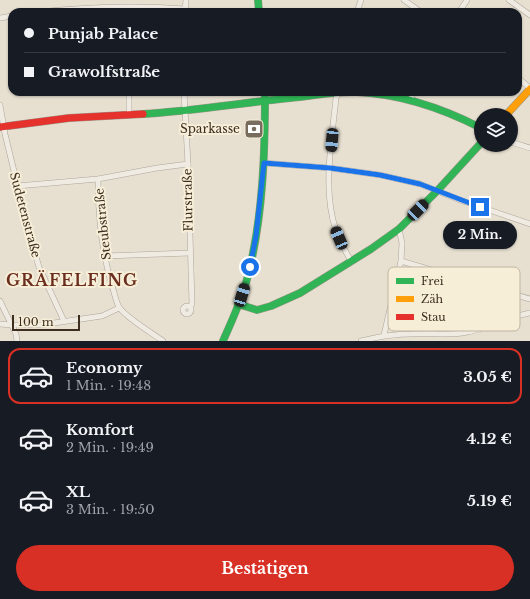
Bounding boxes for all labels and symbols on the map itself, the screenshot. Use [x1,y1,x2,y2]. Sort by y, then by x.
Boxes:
bank icon: Sparkasse [243,118,265,140]
place label: Sparkasse [180,121,240,136]
car [325,128,339,152]
street label: Flurstraße [179,168,196,232]
street label: Sudetenstraße [7,170,44,259]
street label: Steubstraße [91,187,114,261]
car [405,197,431,223]
route end [471,198,489,216]
callout: 2 Min. [443,221,517,249]
car [329,225,349,251]
route start [241,258,259,276]
legend [388,267,520,331]
district label: GRÄFELFING [6,270,138,290]
text: Frei [421,274,444,288]
car [233,282,251,308]
text: Zäh [421,292,444,306]
text: Stau [421,310,446,324]
scale bar [12,313,80,332]

